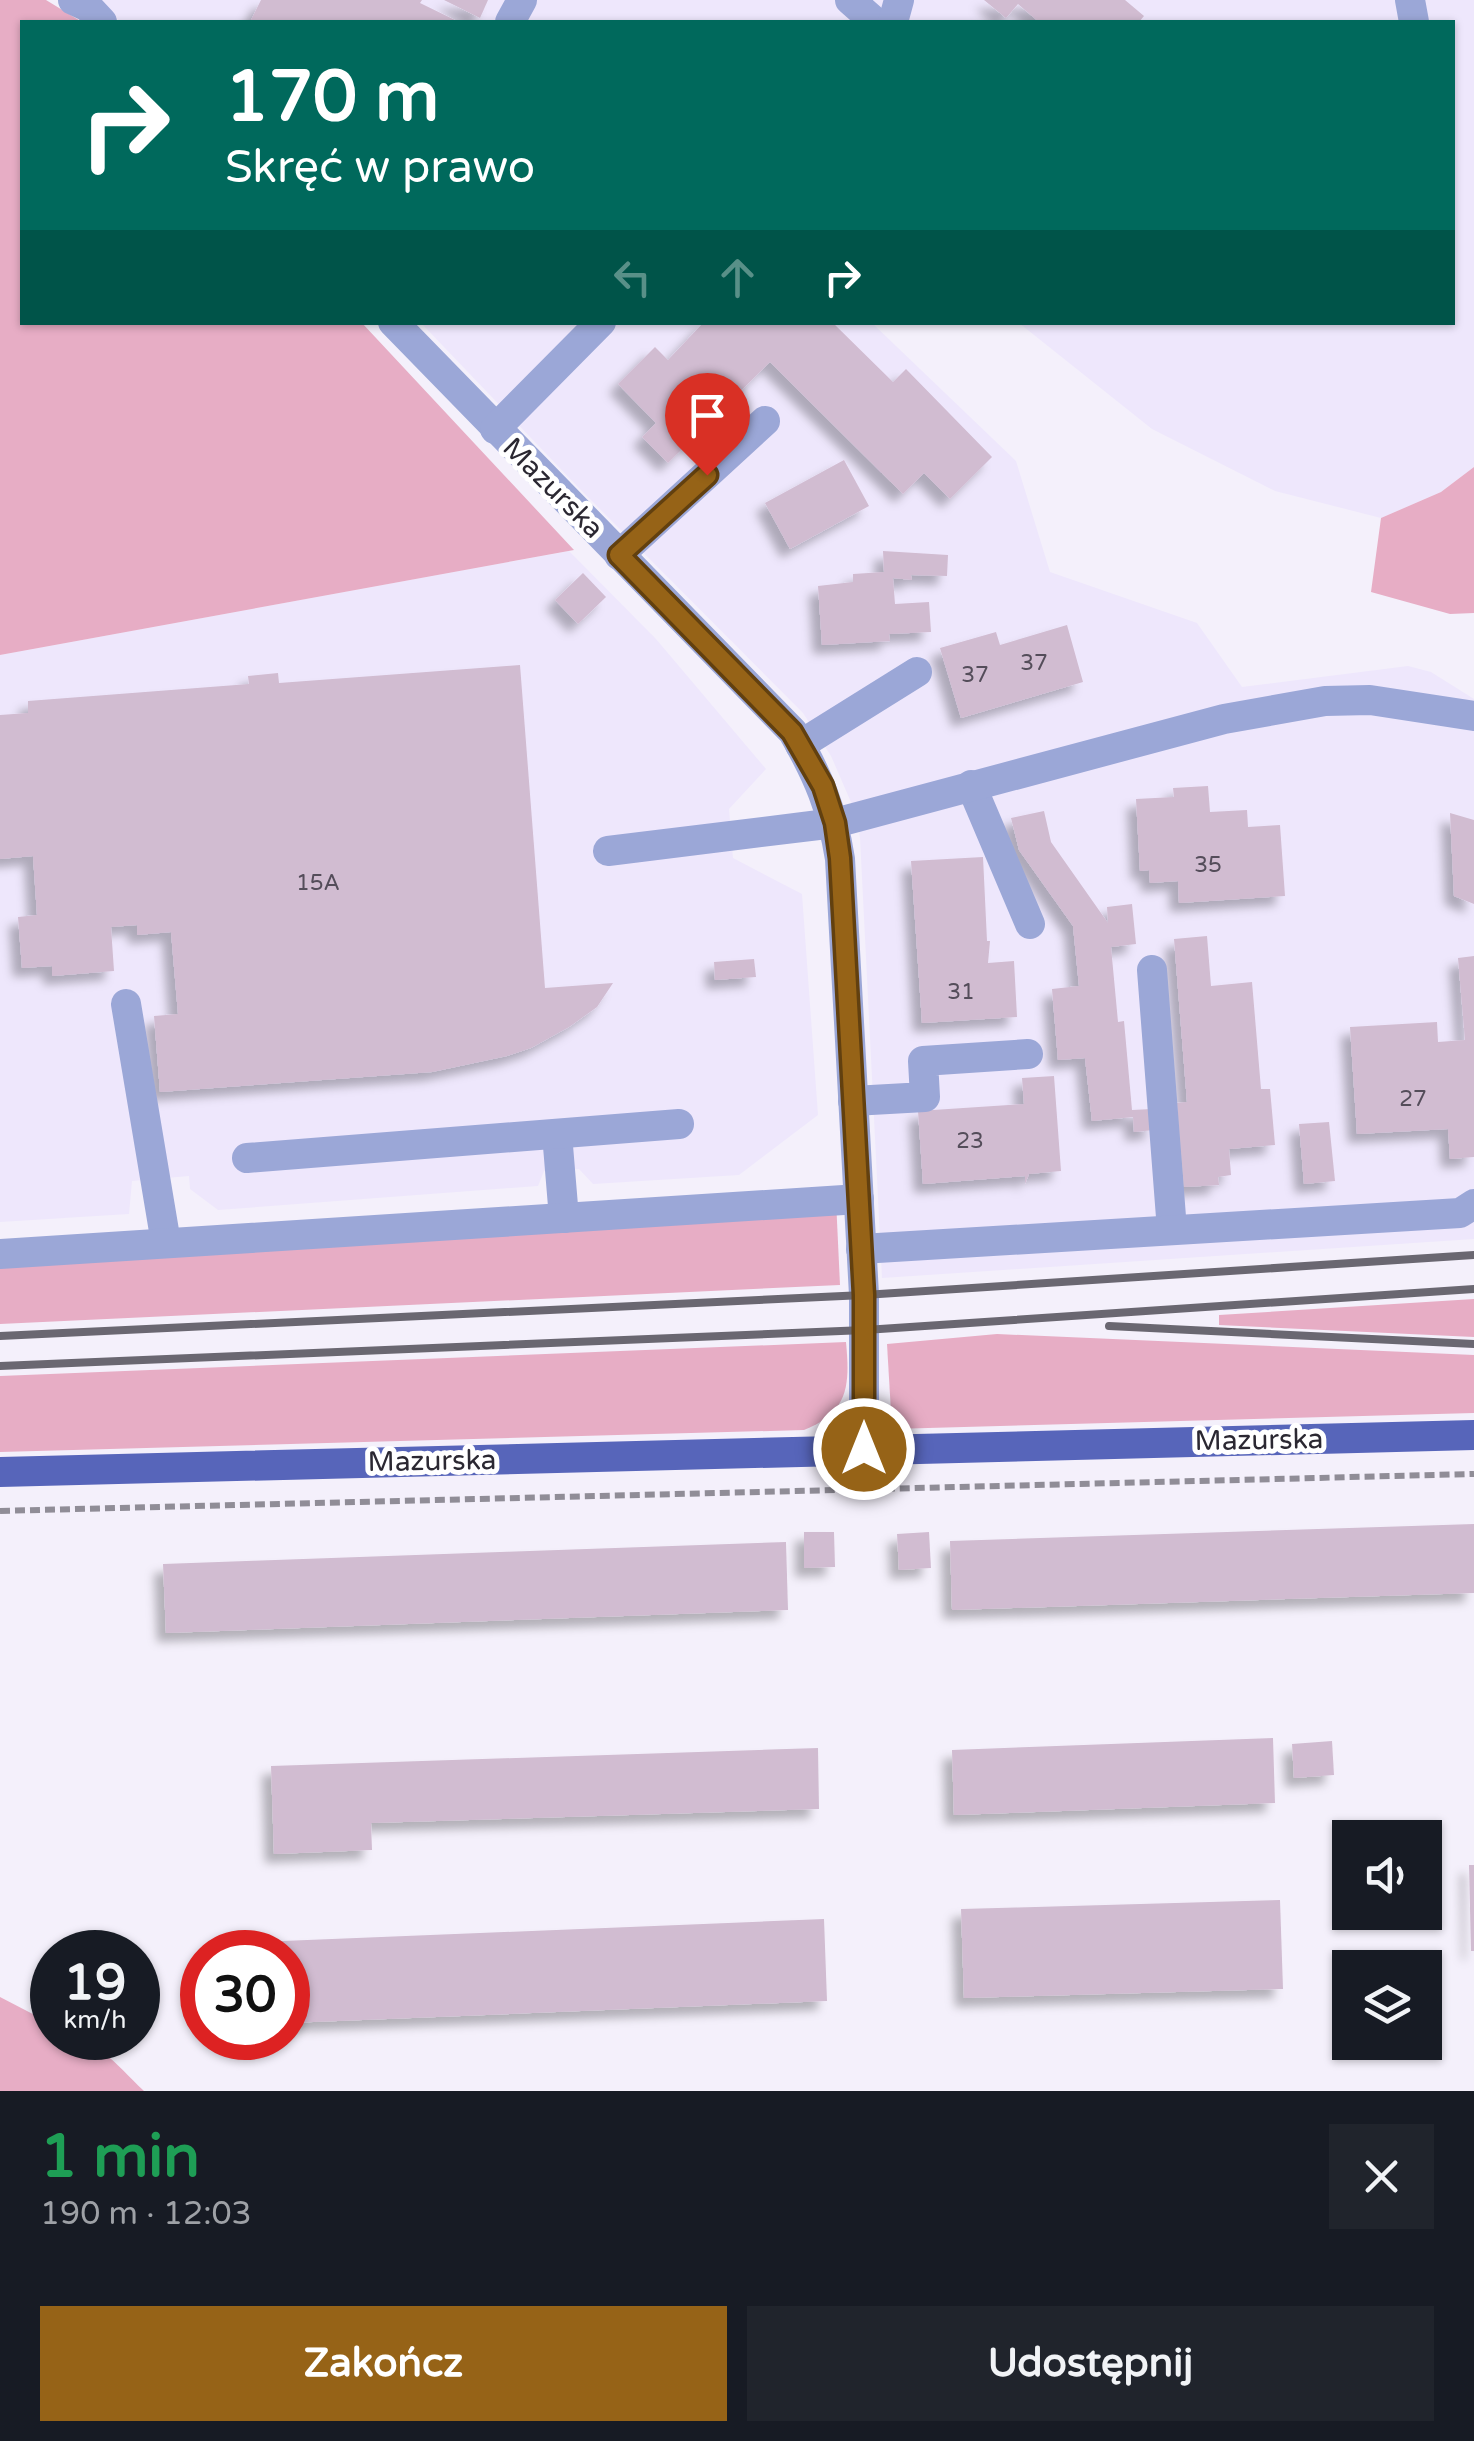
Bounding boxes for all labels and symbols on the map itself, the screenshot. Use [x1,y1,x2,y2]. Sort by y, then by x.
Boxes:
pin [665,373,750,476]
street label: Mazurska [495,430,611,546]
house number: 37 [1020,650,1048,676]
house number: 37 [961,662,989,688]
house number: 35 [1194,852,1222,878]
house number: 15A [296,870,340,896]
house number: 31 [947,979,975,1005]
house number: 27 [1399,1086,1427,1112]
house number: 23 [956,1128,984,1154]
position arrow [812,1397,916,1501]
street label: Mazurska [1194,1422,1324,1458]
street label: Mazurska [367,1443,497,1479]
speed limit sign: 30 [180,1930,310,2060]

